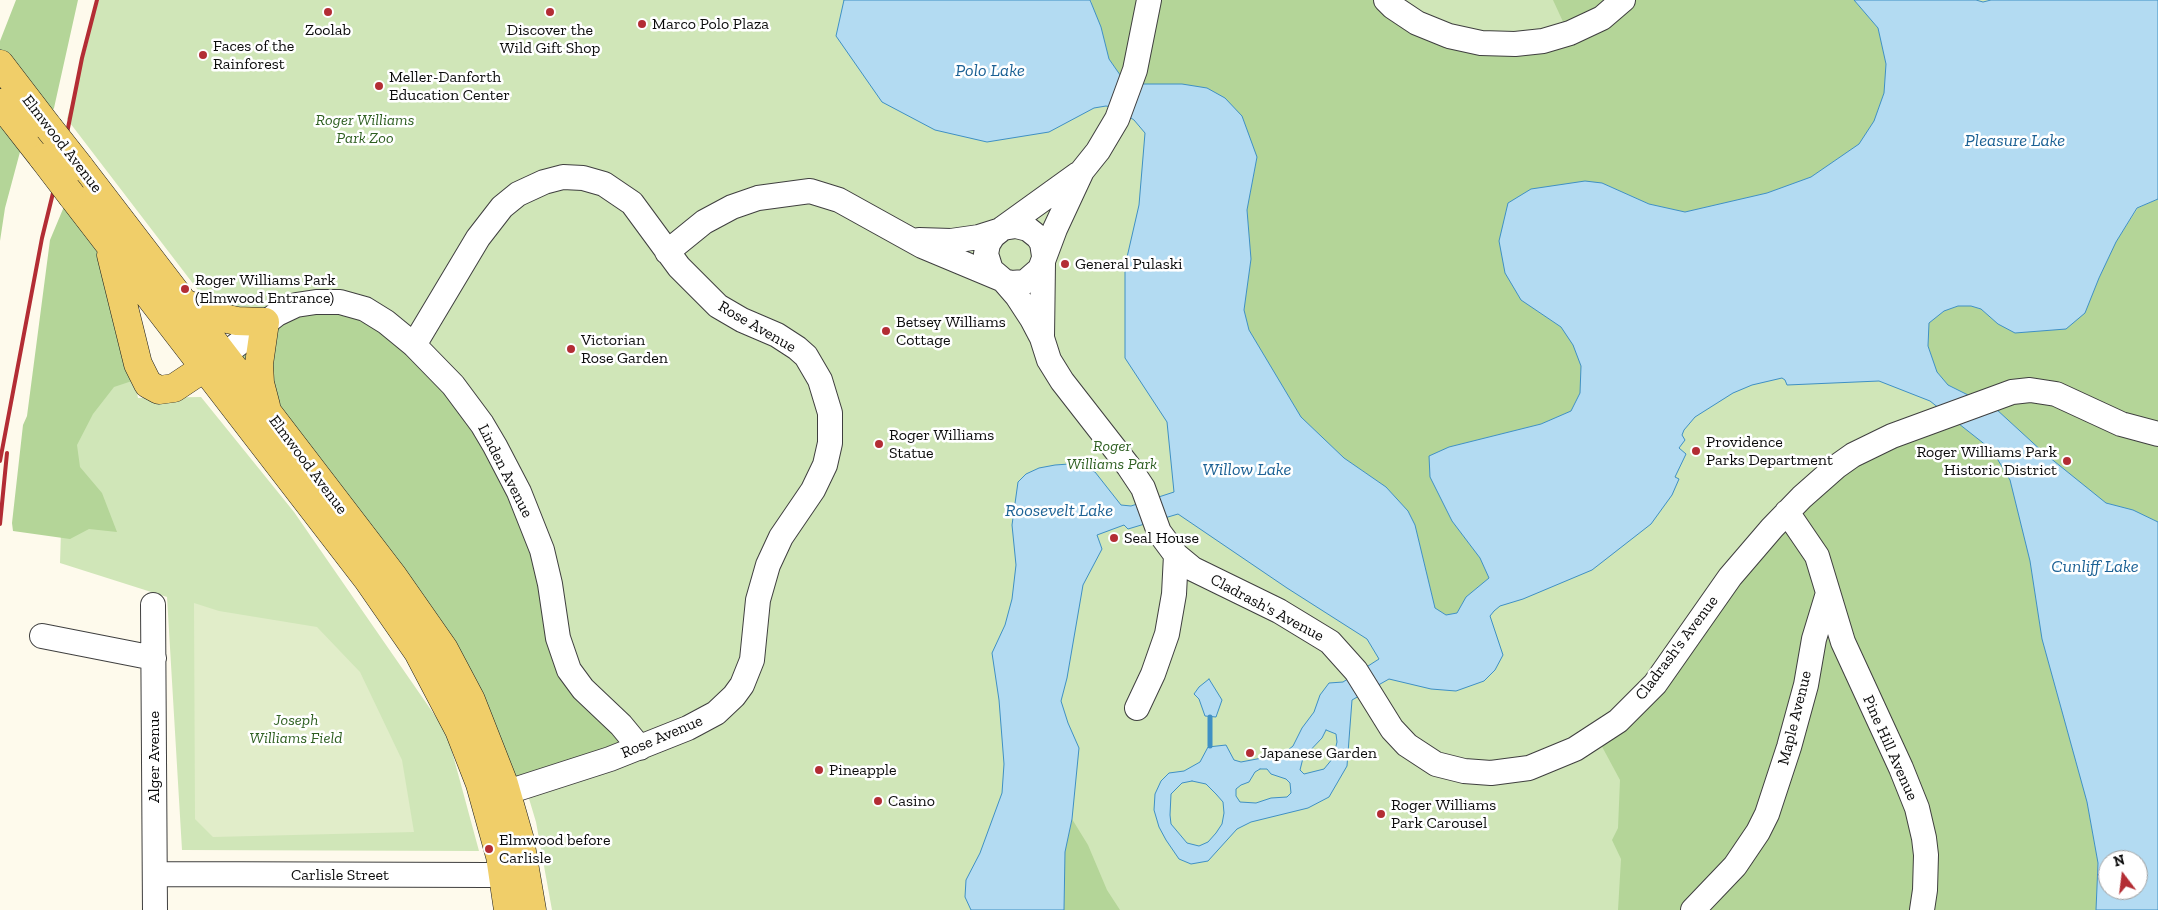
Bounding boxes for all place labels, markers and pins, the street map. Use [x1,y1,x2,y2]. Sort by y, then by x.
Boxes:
marker: Zoolab [322,6,334,18]
marker: Discover the Wild Gift Shop [544,6,556,18]
place label: Marco Polo Plaza [652,14,769,34]
marker: Marco Polo Plaza [636,18,648,30]
place label: Zoolab [305,20,351,40]
place label: Discover the Wild Gift Shop [500,20,600,58]
place label: Faces of the Rainforest [213,36,294,74]
marker: Faces of the Rainforest [197,49,209,61]
place label: Meller-Danforth Education Center [389,67,510,105]
marker: Meller-Danforth Education Center [373,80,385,92]
place label: General Pulaski [1075,254,1183,274]
marker: General Pulaski [1059,258,1071,270]
place label: Roger Williams Park (Elmwood Entrance) [195,270,336,308]
marker: Roger Williams Park (Elmwood Entrance) [179,283,191,295]
place label: Betsey Williams Cottage [896,312,1006,350]
marker: Betsey Williams Cottage [880,325,892,337]
place label: Victorian Rose Garden [581,330,668,368]
marker: Victorian Rose Garden [565,343,577,355]
place label: Roger Williams Statue [889,425,994,463]
place label: Providence Parks Department [1706,432,1833,470]
marker: Roger Williams Statue [873,438,885,450]
place label: Roger Williams Park Historic District [1916,442,2057,480]
marker: Providence Parks Department [1690,445,1702,457]
marker: Roger Williams Park Historic District [2061,455,2073,467]
place label: Seal House [1124,528,1199,548]
marker: Seal House [1108,532,1120,544]
place label: Japanese Garden [1260,743,1377,763]
marker: Japanese Garden [1244,747,1256,759]
place label: Pineapple [829,760,896,780]
marker: Pineapple [813,764,825,776]
place label: Casino [888,791,935,811]
marker: Casino [872,795,884,807]
place label: Roger Williams Park Carousel [1391,795,1496,833]
marker: Roger Williams Park Carousel [1375,808,1387,820]
place label: Elmwood before Carlisle [499,830,611,868]
marker: Elmwood before Carlisle [483,843,495,855]

